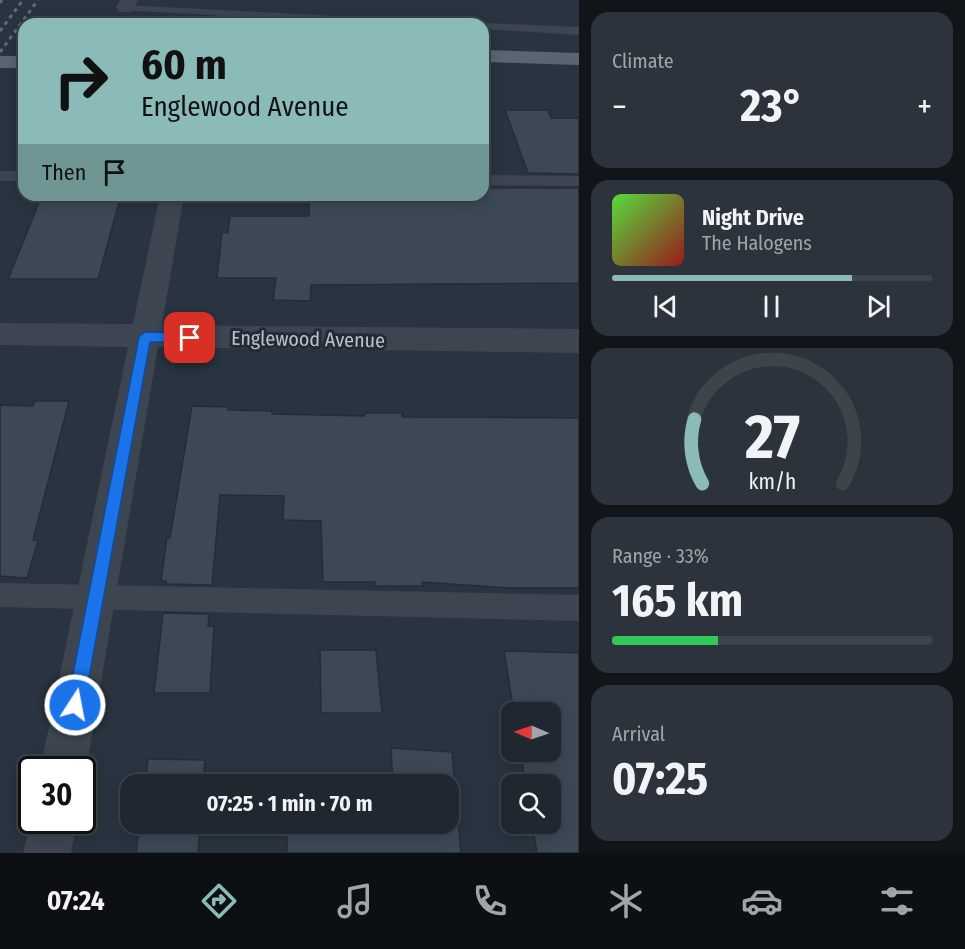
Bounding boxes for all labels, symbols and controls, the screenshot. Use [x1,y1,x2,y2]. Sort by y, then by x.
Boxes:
text: 60 m [141,40,227,90]
icon: right [42,42,120,120]
text: Climate [612,49,674,73]
text: 23° [740,79,804,133]
text: − [612,87,627,127]
text: + [917,87,932,127]
text: Englewood Avenue [141,91,349,123]
icon: arrive [98,156,131,189]
text: Then [42,159,86,186]
text: Night Drive [702,204,804,231]
text: The Halogens [702,231,812,255]
icon: previous [649,290,682,323]
icon: pause [755,290,788,323]
icon: next [862,290,895,323]
pin [164,312,215,363]
icon: arrive [173,321,206,354]
street label: Englewood Avenue [231,326,385,352]
text: 27 [743,400,800,475]
text: km/h [748,469,796,495]
text: Range · 33% [612,544,709,568]
text: 165 km [612,574,743,628]
position arrow [43,673,107,737]
north arrow [501,702,561,762]
map controls [501,702,561,834]
text: Arrival [612,722,665,746]
text: 07:25 [612,752,708,806]
speed limit sign: 30 [18,756,96,834]
button: search [501,774,561,834]
text: 07:25 · 1 min · 70 m [207,790,372,817]
icon: directions [198,880,240,922]
icon: music [334,880,376,922]
icon: phone [469,880,511,922]
icon: climate [605,880,647,922]
icon: car [741,880,783,922]
icon: filters [876,880,918,922]
text: 07:24 [47,885,105,917]

